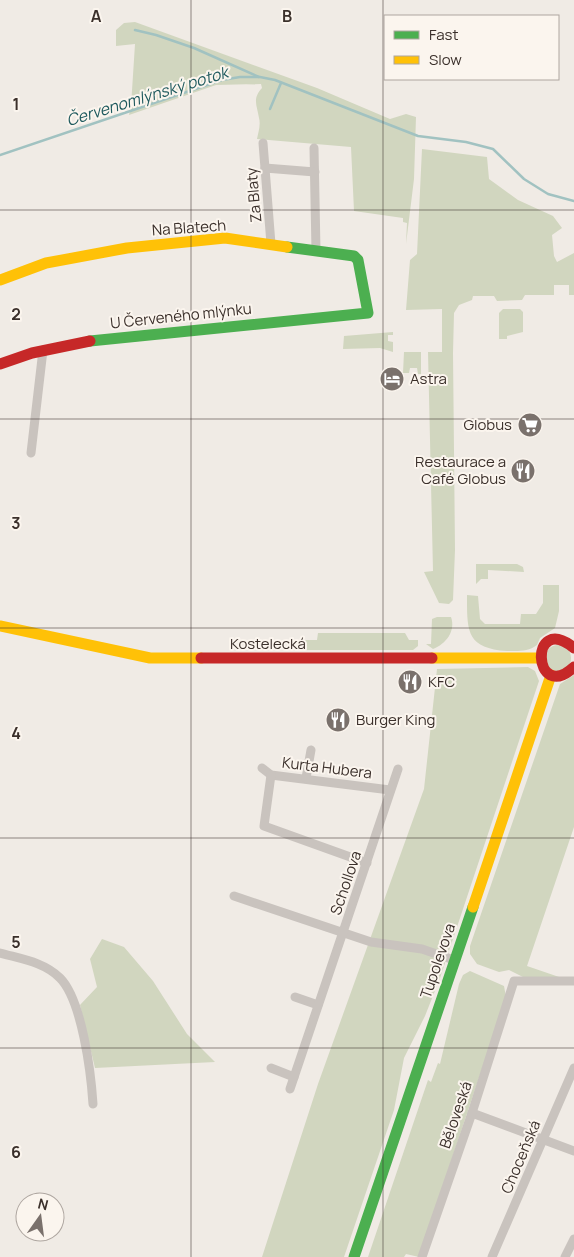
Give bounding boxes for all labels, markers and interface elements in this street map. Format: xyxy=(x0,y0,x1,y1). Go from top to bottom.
text: A xyxy=(91,5,102,27)
text: B xyxy=(282,5,292,27)
legend xyxy=(384,15,559,80)
text: Fast xyxy=(429,24,458,45)
text: Slow xyxy=(429,49,462,70)
water label: Červenomlýnský potok xyxy=(63,60,233,131)
text: 1 xyxy=(12,93,20,115)
street label: Za Blaty xyxy=(241,167,266,223)
street label: Na Blatech xyxy=(151,214,227,241)
street label: U Červeného mlýnku xyxy=(109,298,253,333)
text: 2 xyxy=(11,303,21,325)
hotel icon: Astra xyxy=(379,366,405,392)
place label: Astra xyxy=(410,368,447,389)
supermarket icon: Globus xyxy=(517,412,543,438)
place label: Globus xyxy=(463,414,512,435)
place label: Restaurace a Café Globus xyxy=(415,451,506,489)
restaurant icon: Restaurace a Café Globus xyxy=(510,458,536,484)
text: 3 xyxy=(11,512,21,534)
street label: Kostelecká xyxy=(230,633,306,654)
restaurant icon: KFC xyxy=(397,669,423,695)
place label: KFC xyxy=(428,671,455,692)
restaurant icon: Burger King xyxy=(325,707,351,733)
place label: Burger King xyxy=(356,709,435,730)
text: 4 xyxy=(11,722,21,744)
street label: Kurta Hubera xyxy=(281,752,373,783)
street label: Schollova xyxy=(325,848,366,918)
street label: Tupolevova xyxy=(415,920,460,1001)
text: 5 xyxy=(11,931,21,953)
street label: Běloveská xyxy=(434,1078,477,1151)
street label: Choceňská xyxy=(496,1117,545,1197)
text: 6 xyxy=(11,1141,21,1163)
north arrow xyxy=(15,1192,65,1242)
text: N xyxy=(36,1193,50,1214)

